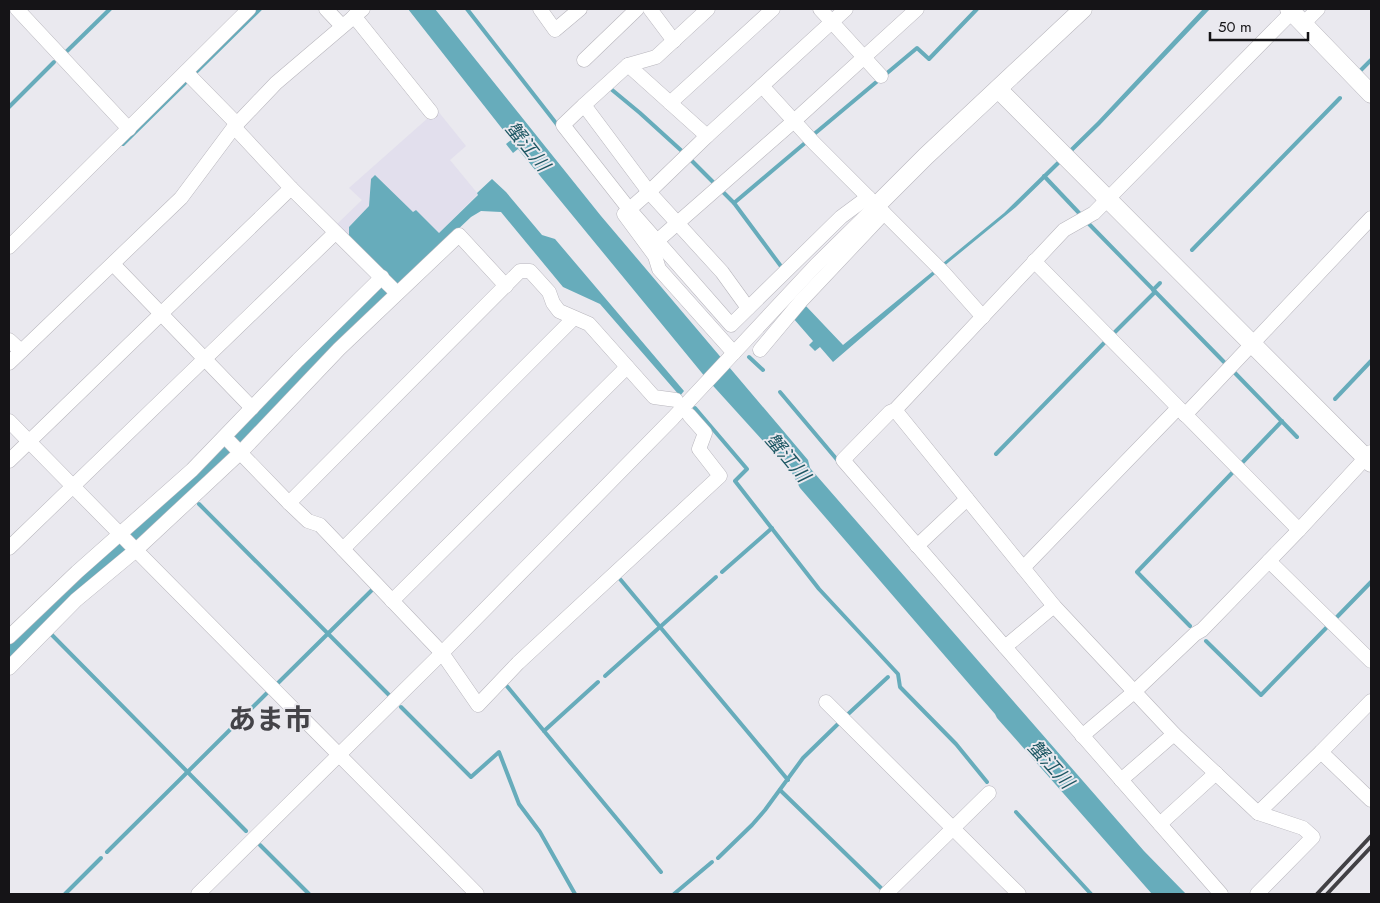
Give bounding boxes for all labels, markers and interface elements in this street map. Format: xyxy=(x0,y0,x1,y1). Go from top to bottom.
scale bar xyxy=(1210,10,1308,42)
text: 50 m xyxy=(1218,16,1252,38)
water label: 蟹江川 xyxy=(499,116,557,179)
water label: 蟹江川 xyxy=(759,427,818,489)
district label: あま市 xyxy=(228,699,312,740)
water label: 蟹江川 xyxy=(1022,734,1081,796)

